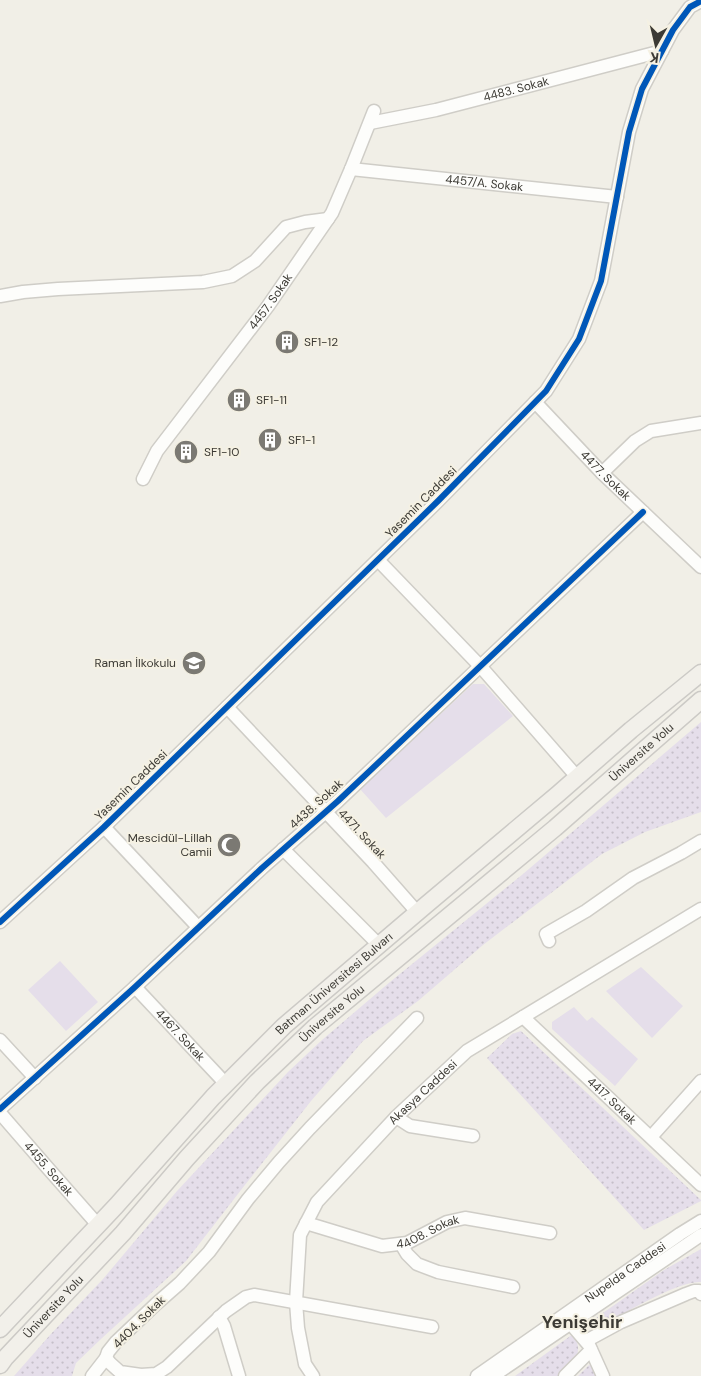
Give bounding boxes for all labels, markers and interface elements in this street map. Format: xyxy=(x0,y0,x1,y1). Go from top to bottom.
north arrow xyxy=(631,20,681,70)
text: K xyxy=(648,48,660,67)
street label: 4483. Sokak xyxy=(481,73,551,105)
street label: 4457/A. Sokak xyxy=(445,171,524,195)
street label: 4457. Sokak xyxy=(245,270,296,333)
building icon: SF1-12 xyxy=(274,329,300,355)
place label: SF1-12 xyxy=(304,334,338,350)
building icon: SF1-11 xyxy=(226,387,252,413)
place label: SF1-11 xyxy=(256,392,287,408)
building icon: SF1-1 xyxy=(257,427,283,453)
place label: SF1-1 xyxy=(288,432,315,448)
building icon: SF1-10 xyxy=(173,439,199,465)
place label: SF1-10 xyxy=(204,444,240,460)
street label: 4477. Sokak xyxy=(577,447,634,504)
street label: Yasemin Caddesi xyxy=(382,463,460,541)
school or university icon: Raman İlkokulu xyxy=(181,650,207,676)
place label: Raman İlkokulu xyxy=(95,655,176,671)
street label: Üniversite Yolu xyxy=(606,719,677,785)
street label: Yasemin Caddesi xyxy=(91,746,171,824)
street label: 4438. Sokak xyxy=(286,776,346,832)
street label: 4471. Sokak xyxy=(335,806,389,862)
place label: Mescidül-Lillah Camii xyxy=(128,830,212,860)
mosque icon: Mescidül-Lillah Camii xyxy=(216,832,242,858)
street label: Batman Üniversitesi Bulvarı xyxy=(272,929,396,1038)
street label: Üniversite Yolu xyxy=(296,981,368,1046)
street label: 4467. Sokak xyxy=(152,1006,209,1065)
street label: Akasya Caddesi xyxy=(385,1056,461,1128)
street label: 4417. Sokak xyxy=(584,1074,640,1128)
street label: 4455. Sokak xyxy=(20,1138,77,1199)
street label: 4408. Sokak xyxy=(395,1211,461,1252)
street label: Nupelda Caddesi xyxy=(582,1238,669,1306)
street label: Üniversite Yolu xyxy=(20,1272,87,1342)
street label: 4404. Sokak xyxy=(109,1292,169,1352)
district label: Yenişehir xyxy=(542,1310,622,1334)

